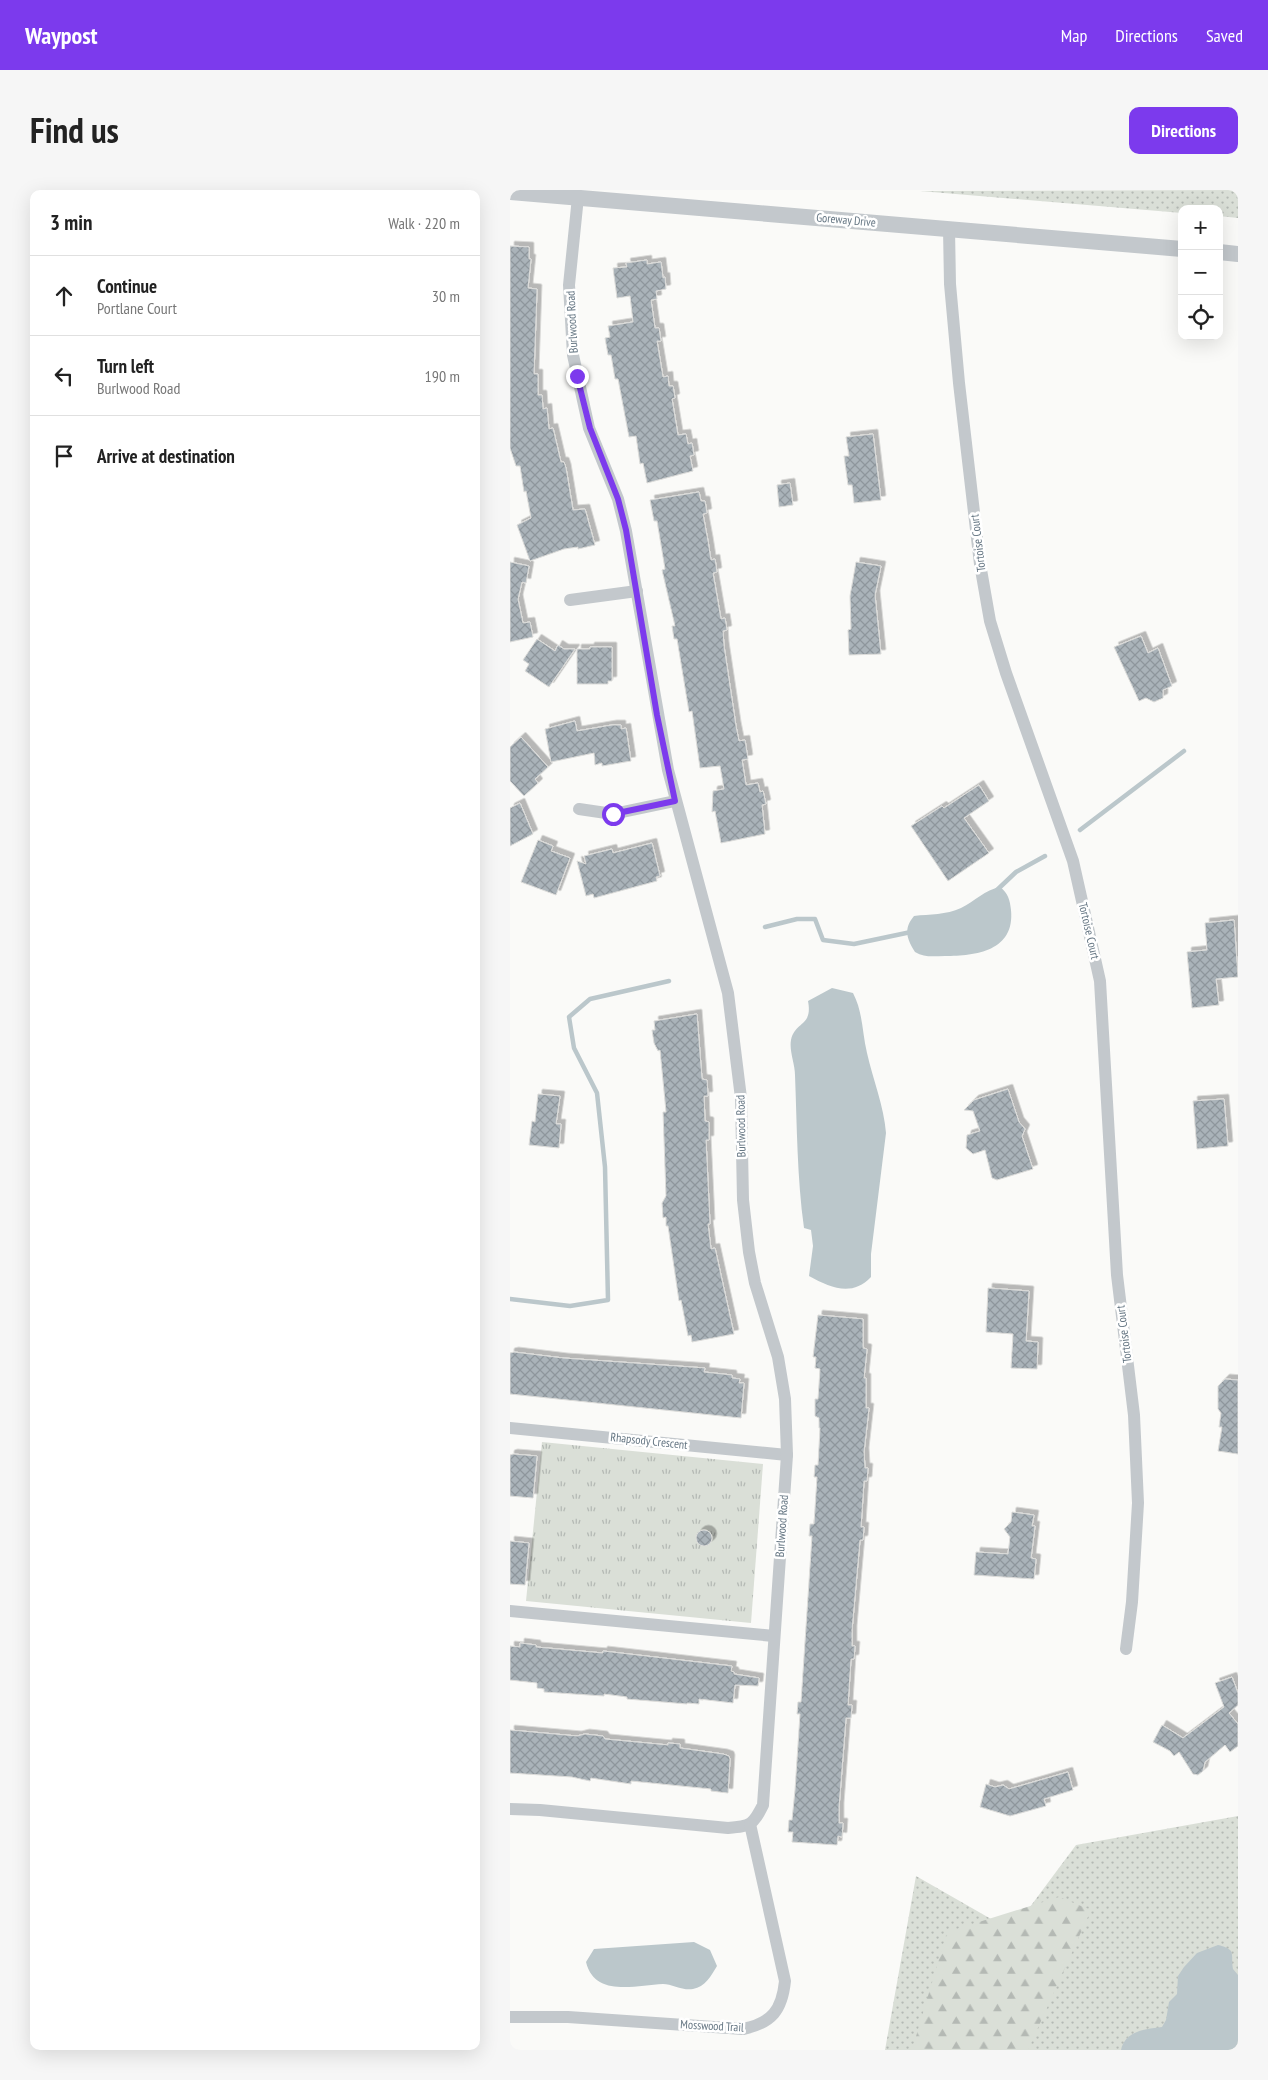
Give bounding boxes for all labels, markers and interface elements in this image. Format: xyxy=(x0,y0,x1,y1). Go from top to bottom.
text: Waypost xyxy=(25,20,98,51)
text: Map xyxy=(1061,24,1087,47)
text: Directions xyxy=(1115,24,1178,47)
text: Saved xyxy=(1206,24,1243,47)
text: Find us xyxy=(30,107,119,153)
button: Directions xyxy=(1129,107,1238,154)
map controls xyxy=(1178,205,1223,340)
button: + xyxy=(1178,205,1223,250)
text: 3 min xyxy=(50,209,92,236)
street label: Goreway Drive xyxy=(816,209,876,230)
text: Walk · 220 m xyxy=(388,213,460,233)
button: − xyxy=(1178,250,1223,295)
text: Continue xyxy=(97,274,157,298)
icon: ahead xyxy=(50,282,78,310)
text: 30 m xyxy=(432,286,460,306)
street label: Burlwood Road xyxy=(562,290,581,354)
button: locate xyxy=(1178,295,1223,340)
text: Portlane Court xyxy=(97,298,177,318)
text: Turn left xyxy=(97,354,154,378)
icon: left xyxy=(50,362,78,390)
route end xyxy=(566,365,589,388)
text: 190 m xyxy=(425,366,460,386)
text: Burlwood Road xyxy=(97,378,180,398)
icon: arrive xyxy=(50,442,78,470)
text: Arrive at destination xyxy=(97,444,235,468)
street label: Tortoise Court xyxy=(966,513,988,573)
route start xyxy=(602,803,625,826)
street label: Tortoise Court xyxy=(1076,901,1103,961)
street label: Burlwood Road xyxy=(732,1095,749,1157)
street label: Tortoise Court xyxy=(1112,1304,1134,1364)
street label: Rhapsody Crescent xyxy=(610,1429,689,1452)
street label: Burlwood Road xyxy=(772,1494,791,1558)
street label: Mosswood Trail xyxy=(680,2016,744,2035)

